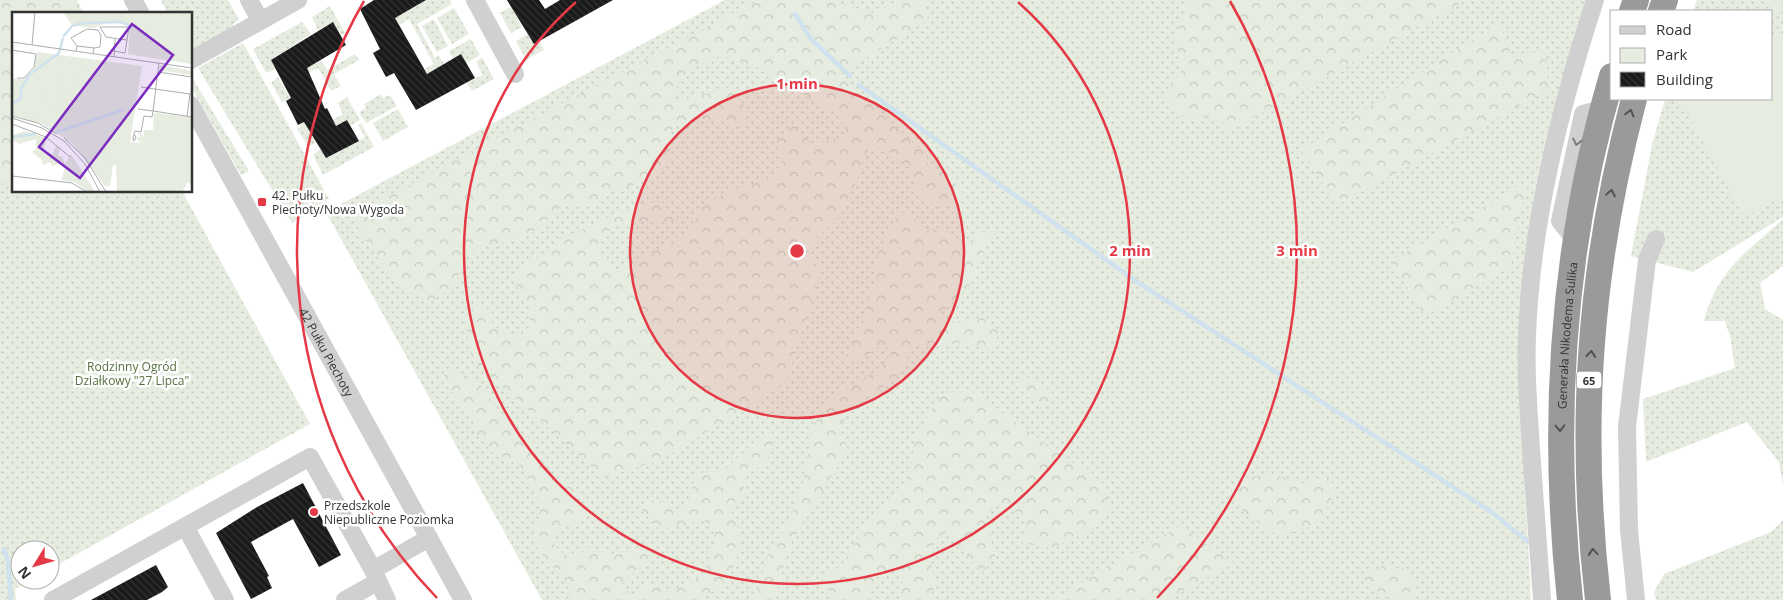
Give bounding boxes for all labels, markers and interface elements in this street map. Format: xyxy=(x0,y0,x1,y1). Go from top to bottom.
legend xyxy=(1610,10,1773,100)
inset map xyxy=(12,12,192,192)
text: Road xyxy=(1656,19,1692,39)
text: Park xyxy=(1656,44,1687,64)
text: Building xyxy=(1656,69,1713,89)
text: 1 min xyxy=(776,73,818,93)
one-way arrow xyxy=(1624,109,1635,118)
one-way arrow xyxy=(1572,138,1583,147)
place label: 42. Pułku Piechoty/Nowa Wygoda xyxy=(272,187,404,218)
one-way arrow xyxy=(1605,189,1616,198)
marker: 42. Pułku Piechoty/Nowa Wygoda xyxy=(256,196,268,208)
text: 2 min xyxy=(1109,240,1151,260)
text: 3 min xyxy=(1276,240,1318,260)
centre of rings xyxy=(788,242,806,260)
street label: Generała Nikodema Sulika xyxy=(1553,261,1581,409)
street label: 42 Pułku Piechoty xyxy=(296,305,359,400)
one-way arrow xyxy=(1585,350,1596,358)
park label: Rodzinny Ogród Działkowy "27 Lipca" xyxy=(75,358,189,389)
road number: 65 xyxy=(1576,372,1602,388)
one-way arrow xyxy=(1555,424,1565,432)
place label: Przedszkole Niepubliczne Poziomka xyxy=(324,497,454,528)
marker: Przedszkole Niepubliczne Poziomka xyxy=(308,506,320,518)
north arrow xyxy=(10,540,60,590)
one-way arrow xyxy=(1587,547,1598,555)
text: N xyxy=(13,563,35,583)

